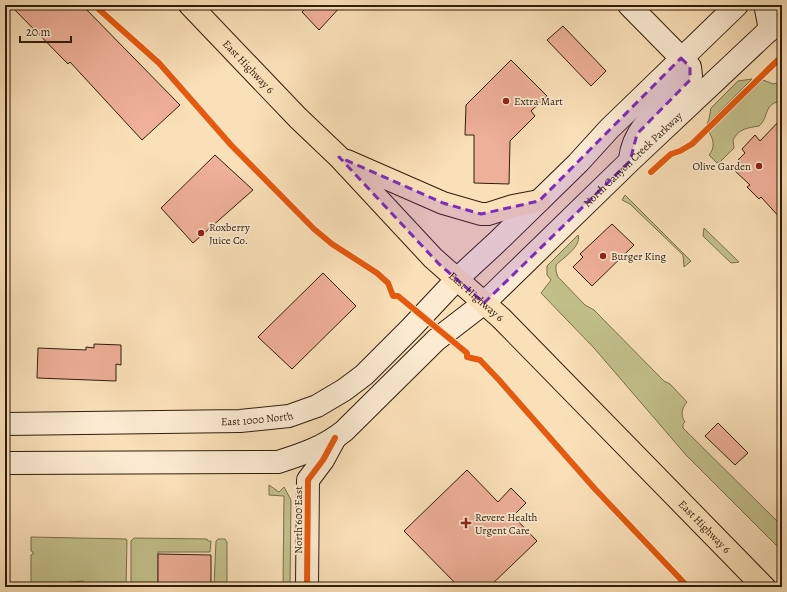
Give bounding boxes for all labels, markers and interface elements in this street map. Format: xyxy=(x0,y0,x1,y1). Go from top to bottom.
scale bar xyxy=(20,18,71,44)
text: 20 m xyxy=(26,24,50,40)
street label: East Highway 6 xyxy=(219,37,278,97)
place label: Extra Mart xyxy=(514,94,563,109)
marker: Extra Mart xyxy=(501,96,511,106)
street label: North Canyon Creek Parkway xyxy=(580,109,686,211)
place label: Olive Garden xyxy=(692,159,751,174)
marker: Olive Garden xyxy=(754,161,764,171)
place label: Roxberry Juice Co. xyxy=(209,220,250,248)
marker: Roxberry Juice Co. xyxy=(196,228,206,238)
place label: Burger King xyxy=(611,249,667,264)
marker: Burger King xyxy=(598,251,608,261)
street label: East Highway 6 xyxy=(445,268,507,325)
street label: East 1000 North xyxy=(221,408,295,429)
street label: North 600 East xyxy=(291,486,306,554)
street label: East Highway 6 xyxy=(675,497,734,557)
place label: Revere Health Urgent Care xyxy=(475,510,538,538)
marker: Revere Health Urgent Care xyxy=(460,517,472,529)

